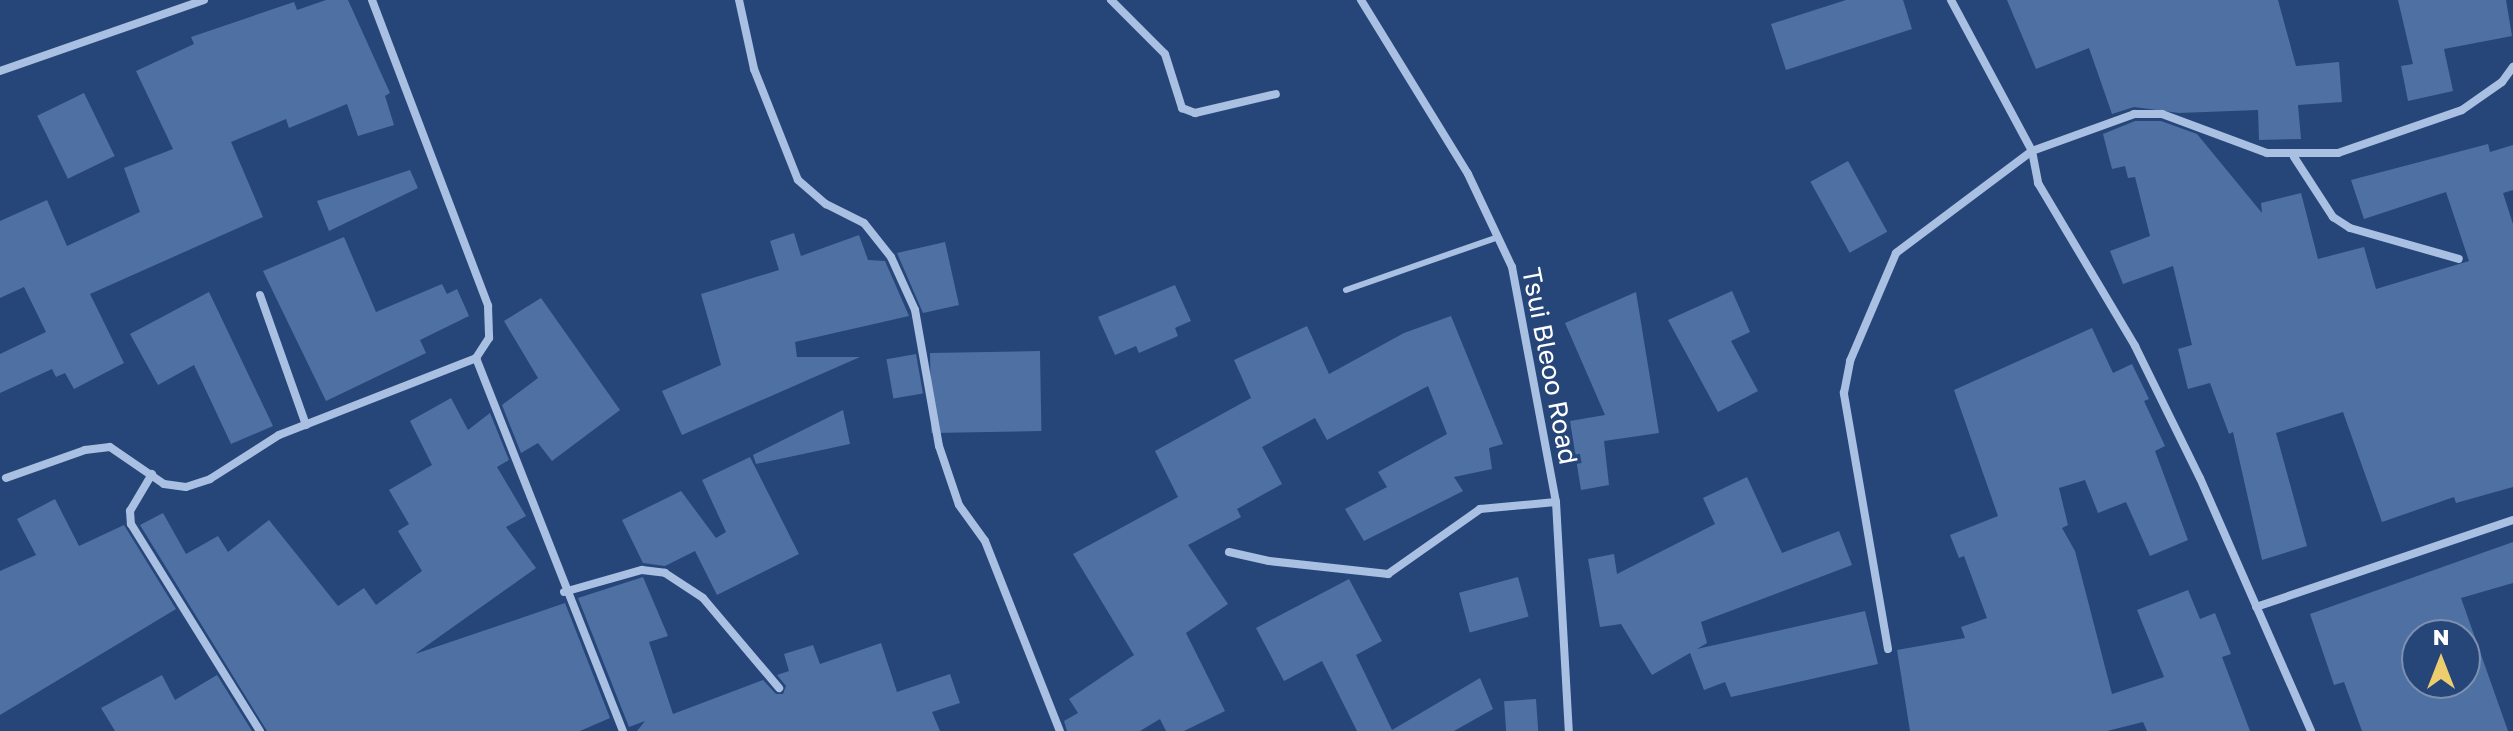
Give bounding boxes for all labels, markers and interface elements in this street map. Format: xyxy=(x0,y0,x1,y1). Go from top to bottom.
street label: Tsui Bleoo Road xyxy=(1516,265,1584,467)
north arrow xyxy=(2401,619,2481,699)
text: N xyxy=(2433,623,2449,650)

